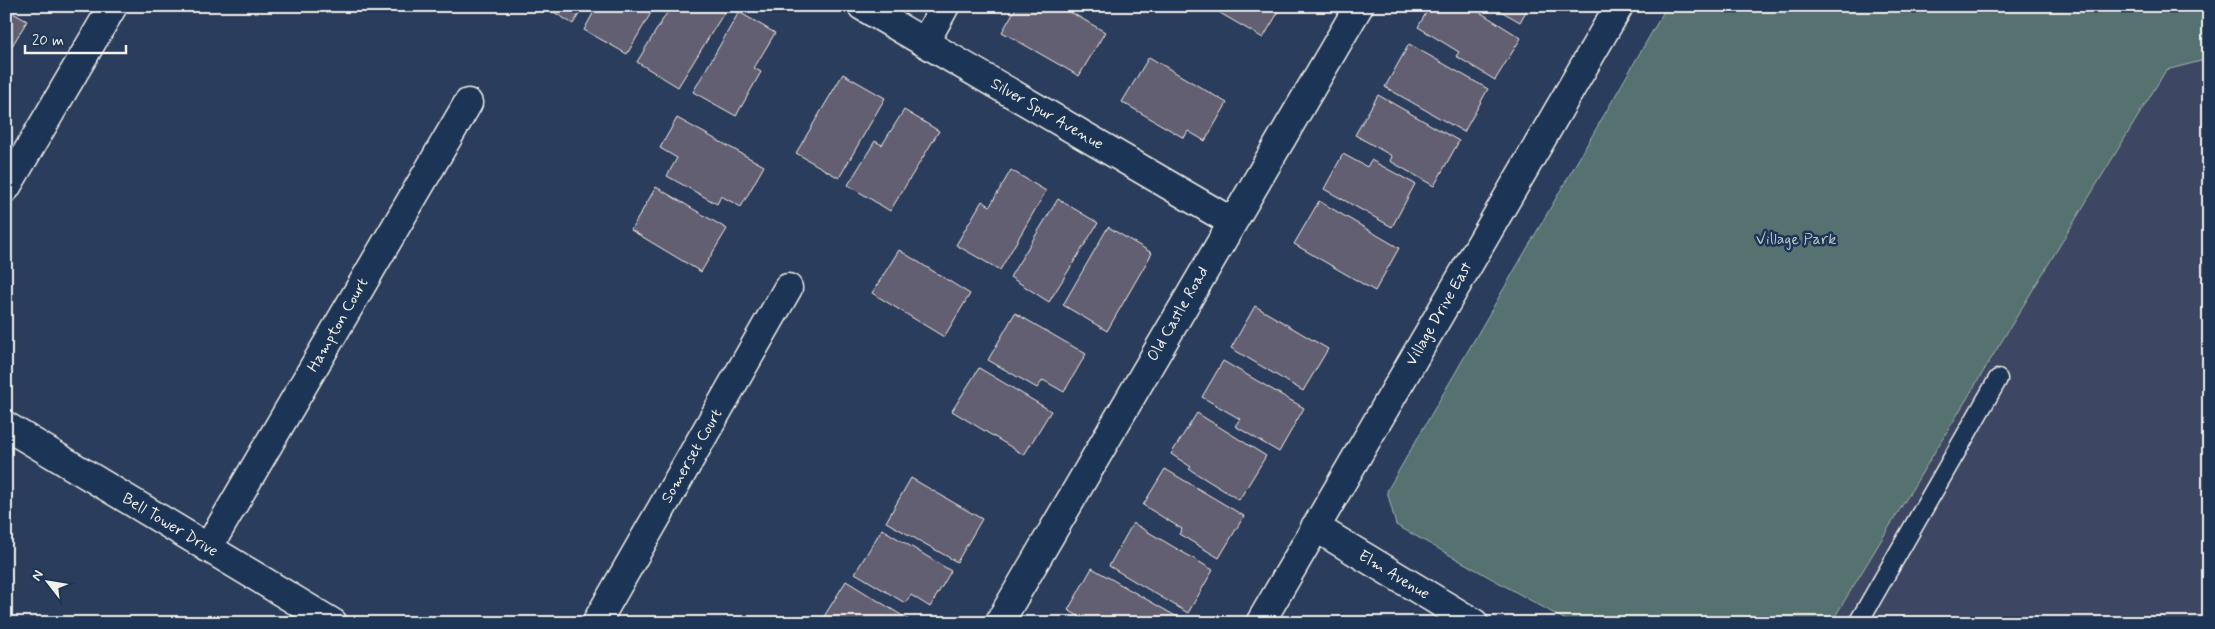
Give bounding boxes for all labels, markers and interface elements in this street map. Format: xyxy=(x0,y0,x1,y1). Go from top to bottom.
scale bar xyxy=(25,22,126,54)
text: 20 m xyxy=(32,31,64,51)
street label: Silver Spur Avenue xyxy=(987,73,1107,155)
park label: Village Park xyxy=(1756,229,1836,250)
street label: Village Drive East xyxy=(1401,258,1477,370)
street label: Old Castle Road xyxy=(1142,263,1214,365)
street label: Hampton Court xyxy=(303,274,373,376)
street label: Somerset Court xyxy=(657,405,727,507)
street label: Bell Tower Drive xyxy=(118,488,222,562)
street label: Elm Avenue xyxy=(1354,545,1434,605)
north arrow xyxy=(22,556,72,606)
text: N xyxy=(28,567,48,584)

